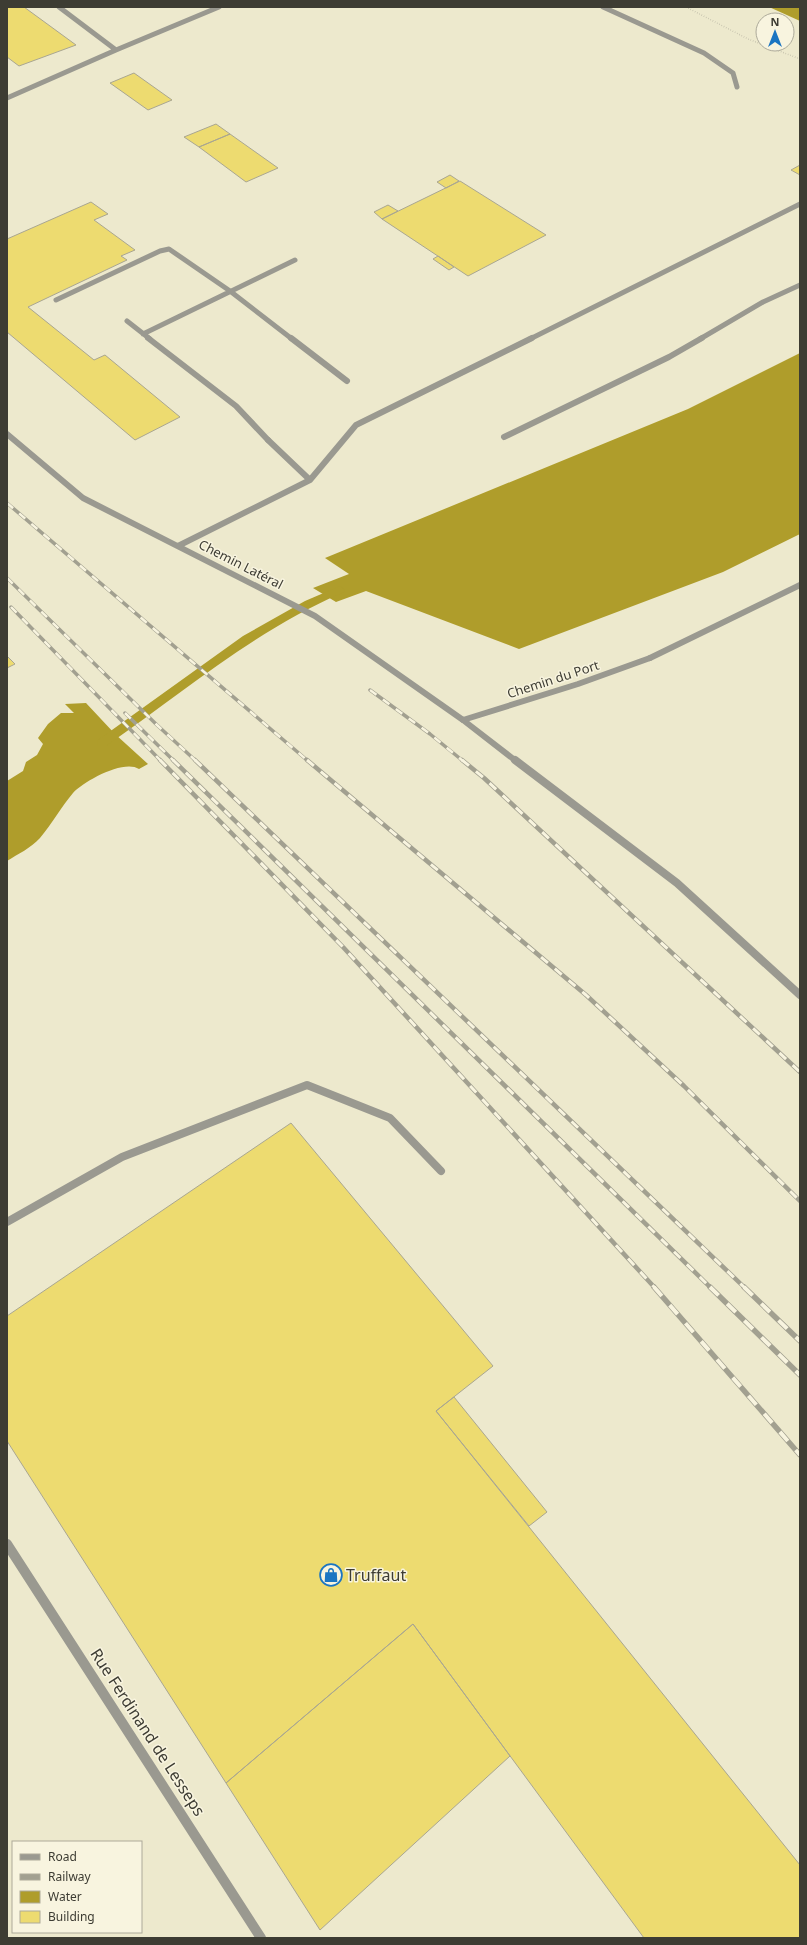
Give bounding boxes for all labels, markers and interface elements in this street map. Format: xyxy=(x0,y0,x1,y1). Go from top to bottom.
north arrow xyxy=(755,12,795,52)
text: N xyxy=(771,14,779,29)
street label: Chemin Latéral xyxy=(196,535,286,593)
street label: Chemin du Port xyxy=(505,656,602,702)
shop icon: Truffaut xyxy=(318,1562,344,1588)
place label: Truffaut xyxy=(346,1564,406,1586)
street label: Rue Ferdinand de Lesseps xyxy=(85,1644,211,1820)
legend xyxy=(12,1841,142,1933)
text: Road xyxy=(48,1848,77,1865)
text: Railway xyxy=(48,1868,92,1885)
text: Water xyxy=(48,1888,82,1905)
text: Building xyxy=(48,1908,95,1925)

